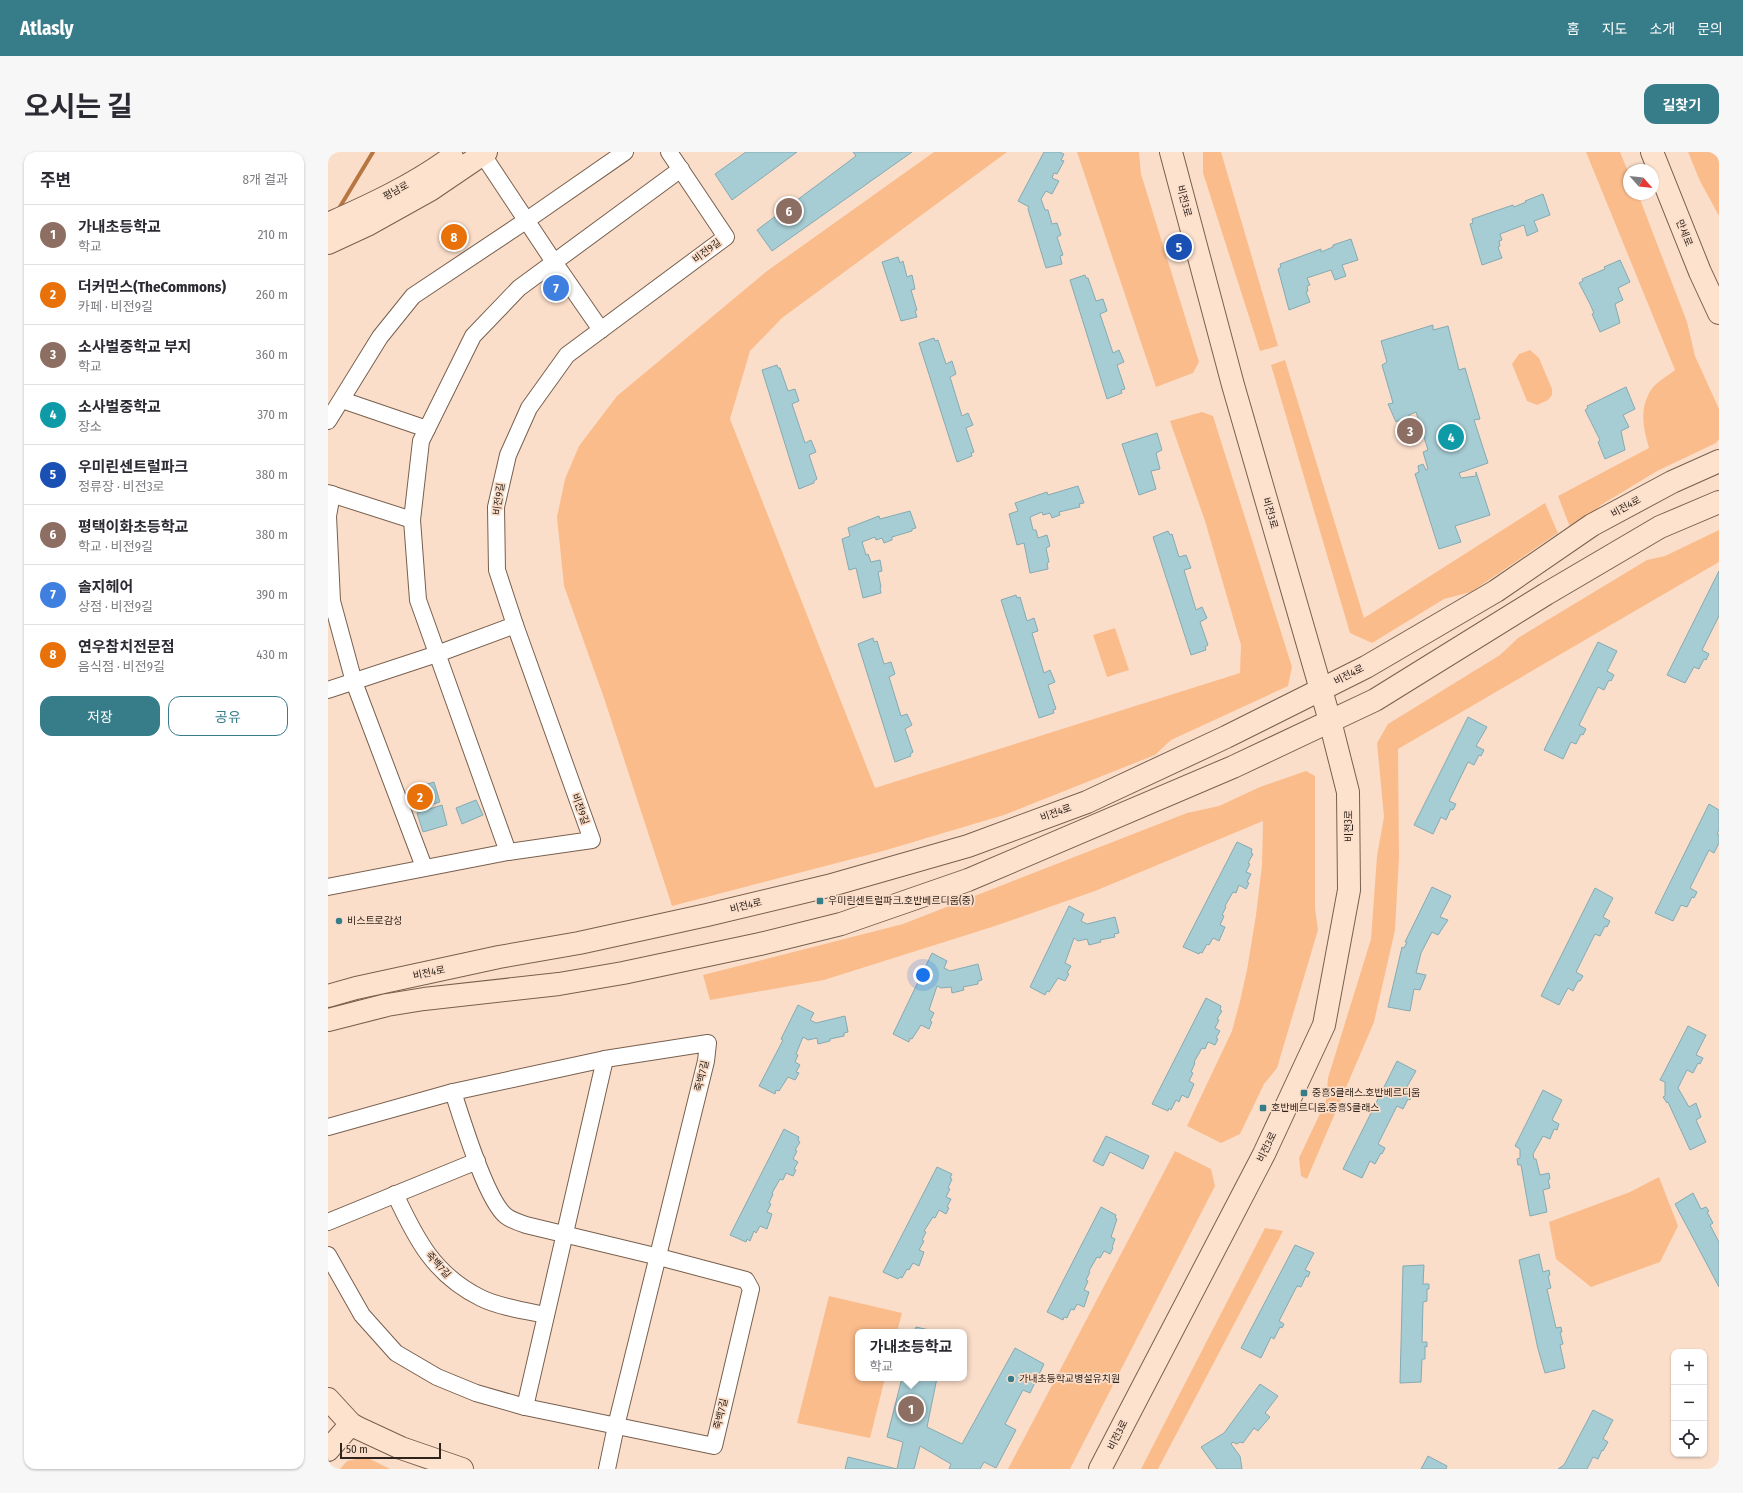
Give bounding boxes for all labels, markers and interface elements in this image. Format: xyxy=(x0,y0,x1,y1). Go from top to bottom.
text: Atlasly xyxy=(20,17,74,40)
text: 홈 xyxy=(1567,21,1580,38)
text: 지도 xyxy=(1602,21,1627,38)
text: 소개 xyxy=(1649,21,1675,38)
text: 문의 xyxy=(1697,21,1723,38)
button: 길찾기 xyxy=(1644,84,1719,124)
text: 오시는 길 xyxy=(24,90,133,123)
north arrow xyxy=(1623,164,1659,200)
text: 주변 xyxy=(40,170,71,191)
text: 8개 결과 xyxy=(243,172,288,187)
street label: 평남로 xyxy=(381,179,411,203)
street label: 비전3로 xyxy=(1174,184,1194,218)
pin: 6 xyxy=(776,196,802,226)
text: 가내초등학교 xyxy=(78,218,161,236)
street label: 만세로 xyxy=(1673,218,1695,248)
pin: 8 xyxy=(441,222,467,252)
text: 1 xyxy=(50,227,56,242)
text: 210 m xyxy=(258,227,288,242)
pin: 5 xyxy=(1166,232,1192,262)
street label: 비전9길 xyxy=(690,236,724,266)
text: 학교 xyxy=(78,239,102,254)
pin: 7 xyxy=(543,273,569,303)
text: 더커먼스(TheCommons) xyxy=(78,278,226,296)
text: 2 xyxy=(50,287,56,302)
text: 260 m xyxy=(256,287,288,302)
text: 카페 · 비전9길 xyxy=(78,299,153,314)
text: 소사벌중학교 부지 xyxy=(78,338,192,356)
text: 3 xyxy=(50,347,56,362)
text: 360 m xyxy=(256,347,288,362)
text: 학교 xyxy=(78,359,102,374)
text: 소사벌중학교 xyxy=(78,398,161,416)
text: 4 xyxy=(50,407,56,422)
text: 370 m xyxy=(257,407,288,422)
pin: 3 xyxy=(1397,416,1423,446)
text: 장소 xyxy=(78,419,102,434)
pin: 4 xyxy=(1438,422,1464,452)
text: 우미린센트럴파크 xyxy=(78,458,188,476)
text: 5 xyxy=(50,467,56,482)
text: 380 m xyxy=(256,467,288,482)
text: 정류장 · 비전3로 xyxy=(78,479,165,494)
street label: 비전9길 xyxy=(491,482,507,516)
street label: 비전4로 xyxy=(1609,494,1643,520)
street label: 비전3로 xyxy=(1260,496,1280,530)
text: 평택이화초등학교 xyxy=(78,518,188,536)
text: 6 xyxy=(50,527,56,542)
text: 380 m xyxy=(256,527,288,542)
text: 학교 · 비전9길 xyxy=(78,539,153,554)
text: 솔지헤어 xyxy=(78,578,133,596)
text: 7 xyxy=(50,587,56,602)
text: 390 m xyxy=(256,587,288,602)
text: 상점 · 비전9길 xyxy=(78,599,153,614)
text: 연우참치전문점 xyxy=(78,638,175,656)
text: 8 xyxy=(50,647,56,662)
text: 430 m xyxy=(256,647,288,662)
text: 음식점 · 비전9길 xyxy=(78,659,165,674)
street label: 비전4로 xyxy=(1332,662,1366,688)
button: 저장 xyxy=(40,696,160,736)
button: 공유 xyxy=(168,696,288,736)
pin: 2 xyxy=(407,782,433,812)
street label: 비전9길 xyxy=(569,792,591,826)
street label: 비전4로 xyxy=(1039,802,1073,824)
street label: 비전3로 xyxy=(1343,810,1355,842)
place label: 우미린센트럴파크.호반베르디움(중) xyxy=(828,894,974,907)
street label: 비전4로 xyxy=(729,896,763,916)
marker: 우미린센트럴파크.호반베르디움(중) xyxy=(815,896,825,906)
place label: 비스트로감성 xyxy=(347,915,402,927)
marker: 비스트로감성 xyxy=(334,916,344,926)
street label: 비전4로 xyxy=(412,964,446,982)
your location xyxy=(913,965,933,985)
street label: 죽백7길 xyxy=(693,1059,711,1093)
place label: 중흥S클래스.호반베르디움 xyxy=(1312,1087,1420,1099)
marker: 중흥S클래스.호반베르디움 xyxy=(1299,1088,1309,1098)
place label: 호반베르디움.중흥S클래스 xyxy=(1271,1102,1379,1114)
marker: 호반베르디움.중흥S클래스 xyxy=(1258,1103,1268,1113)
street label: 비전3로 xyxy=(1255,1130,1279,1164)
street label: 죽백7길 xyxy=(423,1249,453,1281)
popup xyxy=(855,1329,967,1381)
text: 가내초등학교 xyxy=(870,1338,952,1356)
map controls xyxy=(1671,1349,1707,1457)
button: + xyxy=(1671,1349,1707,1385)
text: 학교 xyxy=(870,1359,894,1374)
place label: 가내초등학교병설유치원 xyxy=(1019,1373,1120,1385)
marker: 가내초등학교병설유치원 xyxy=(1006,1374,1016,1384)
button: − xyxy=(1671,1385,1707,1421)
pin: 1 xyxy=(898,1394,924,1424)
street label: 죽백7길 xyxy=(712,1397,730,1431)
street label: 비전3로 xyxy=(1105,1418,1131,1452)
button: locate xyxy=(1671,1421,1707,1457)
scale bar xyxy=(340,1441,441,1460)
text: 50 m xyxy=(346,1443,368,1456)

